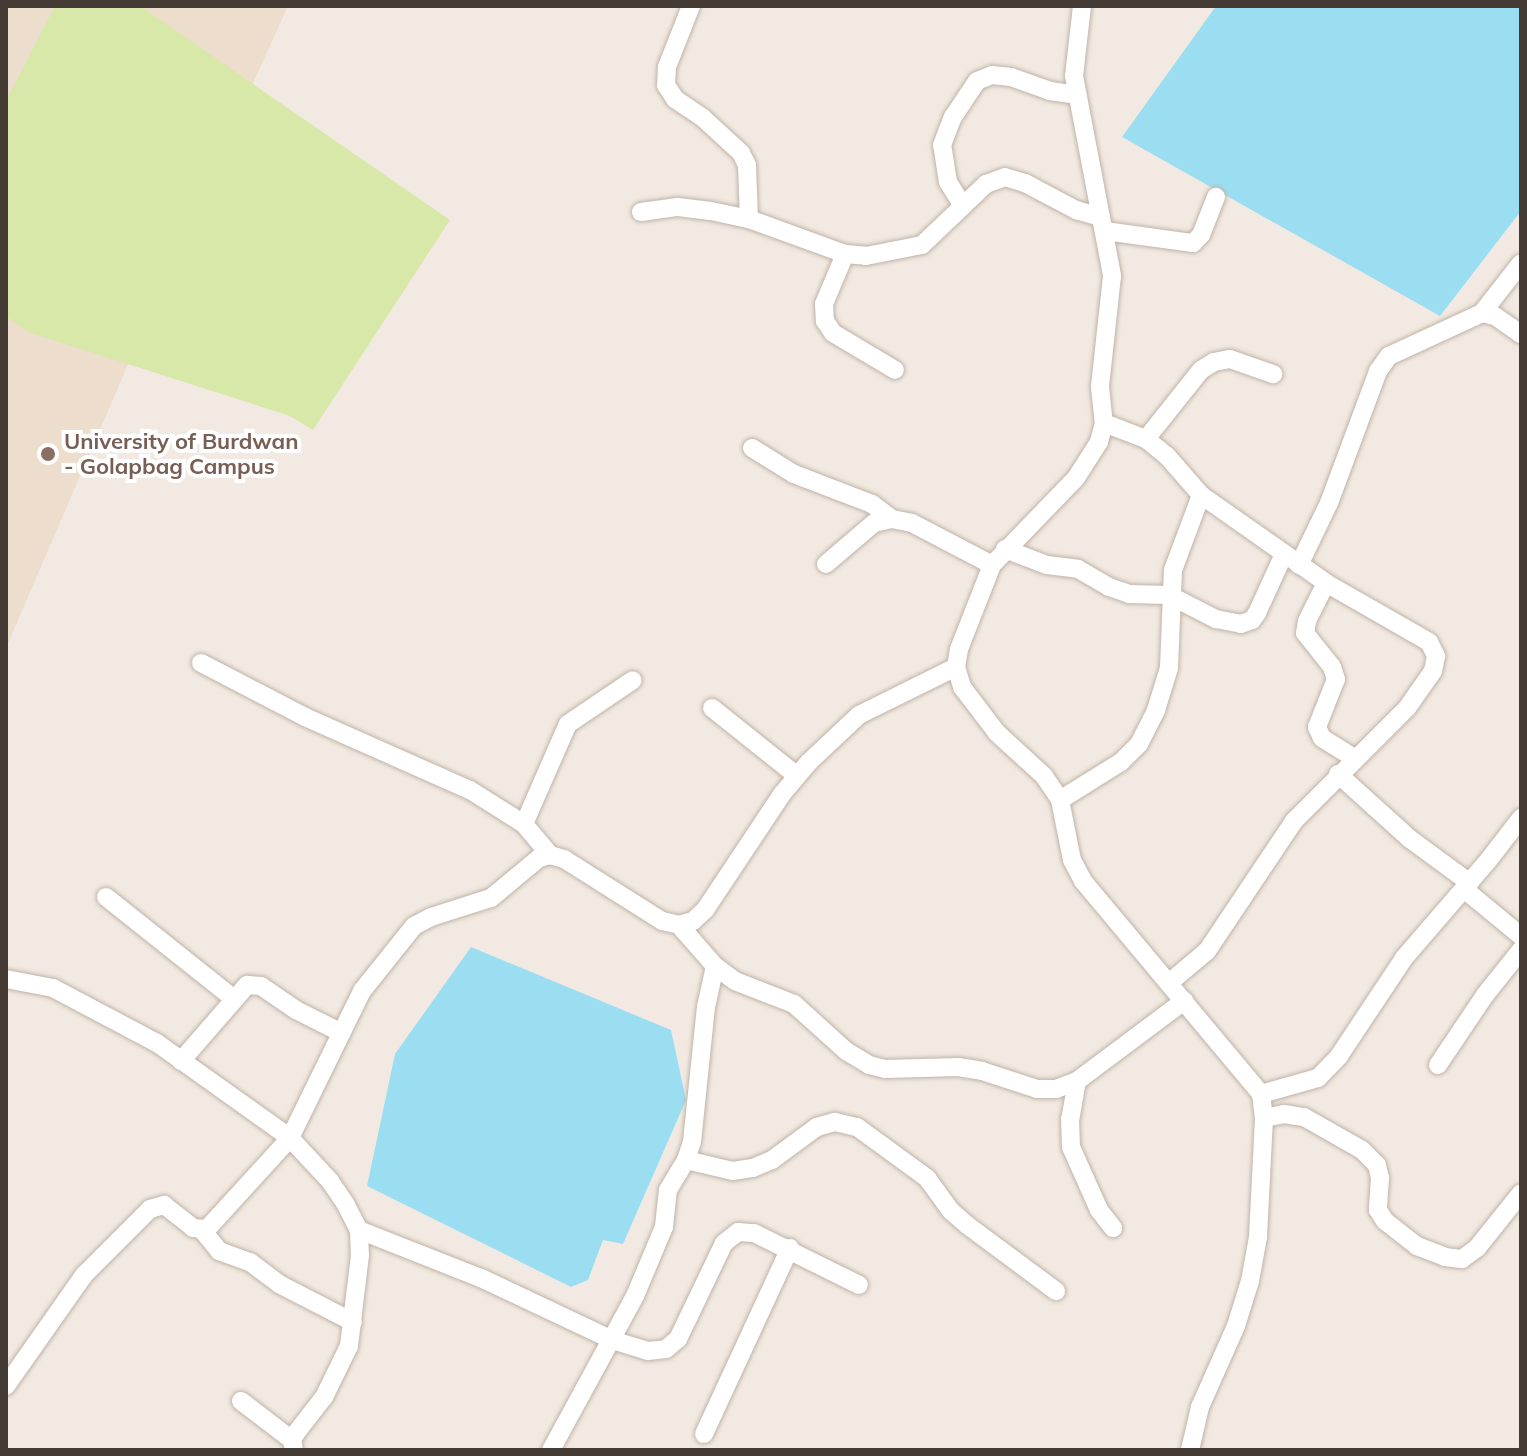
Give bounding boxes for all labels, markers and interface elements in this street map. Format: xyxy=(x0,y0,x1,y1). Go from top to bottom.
place label: University of Burdwan - Golapbag Campus xyxy=(64,428,298,480)
marker: University of Burdwan - Golapbag Campus xyxy=(39,445,57,463)

